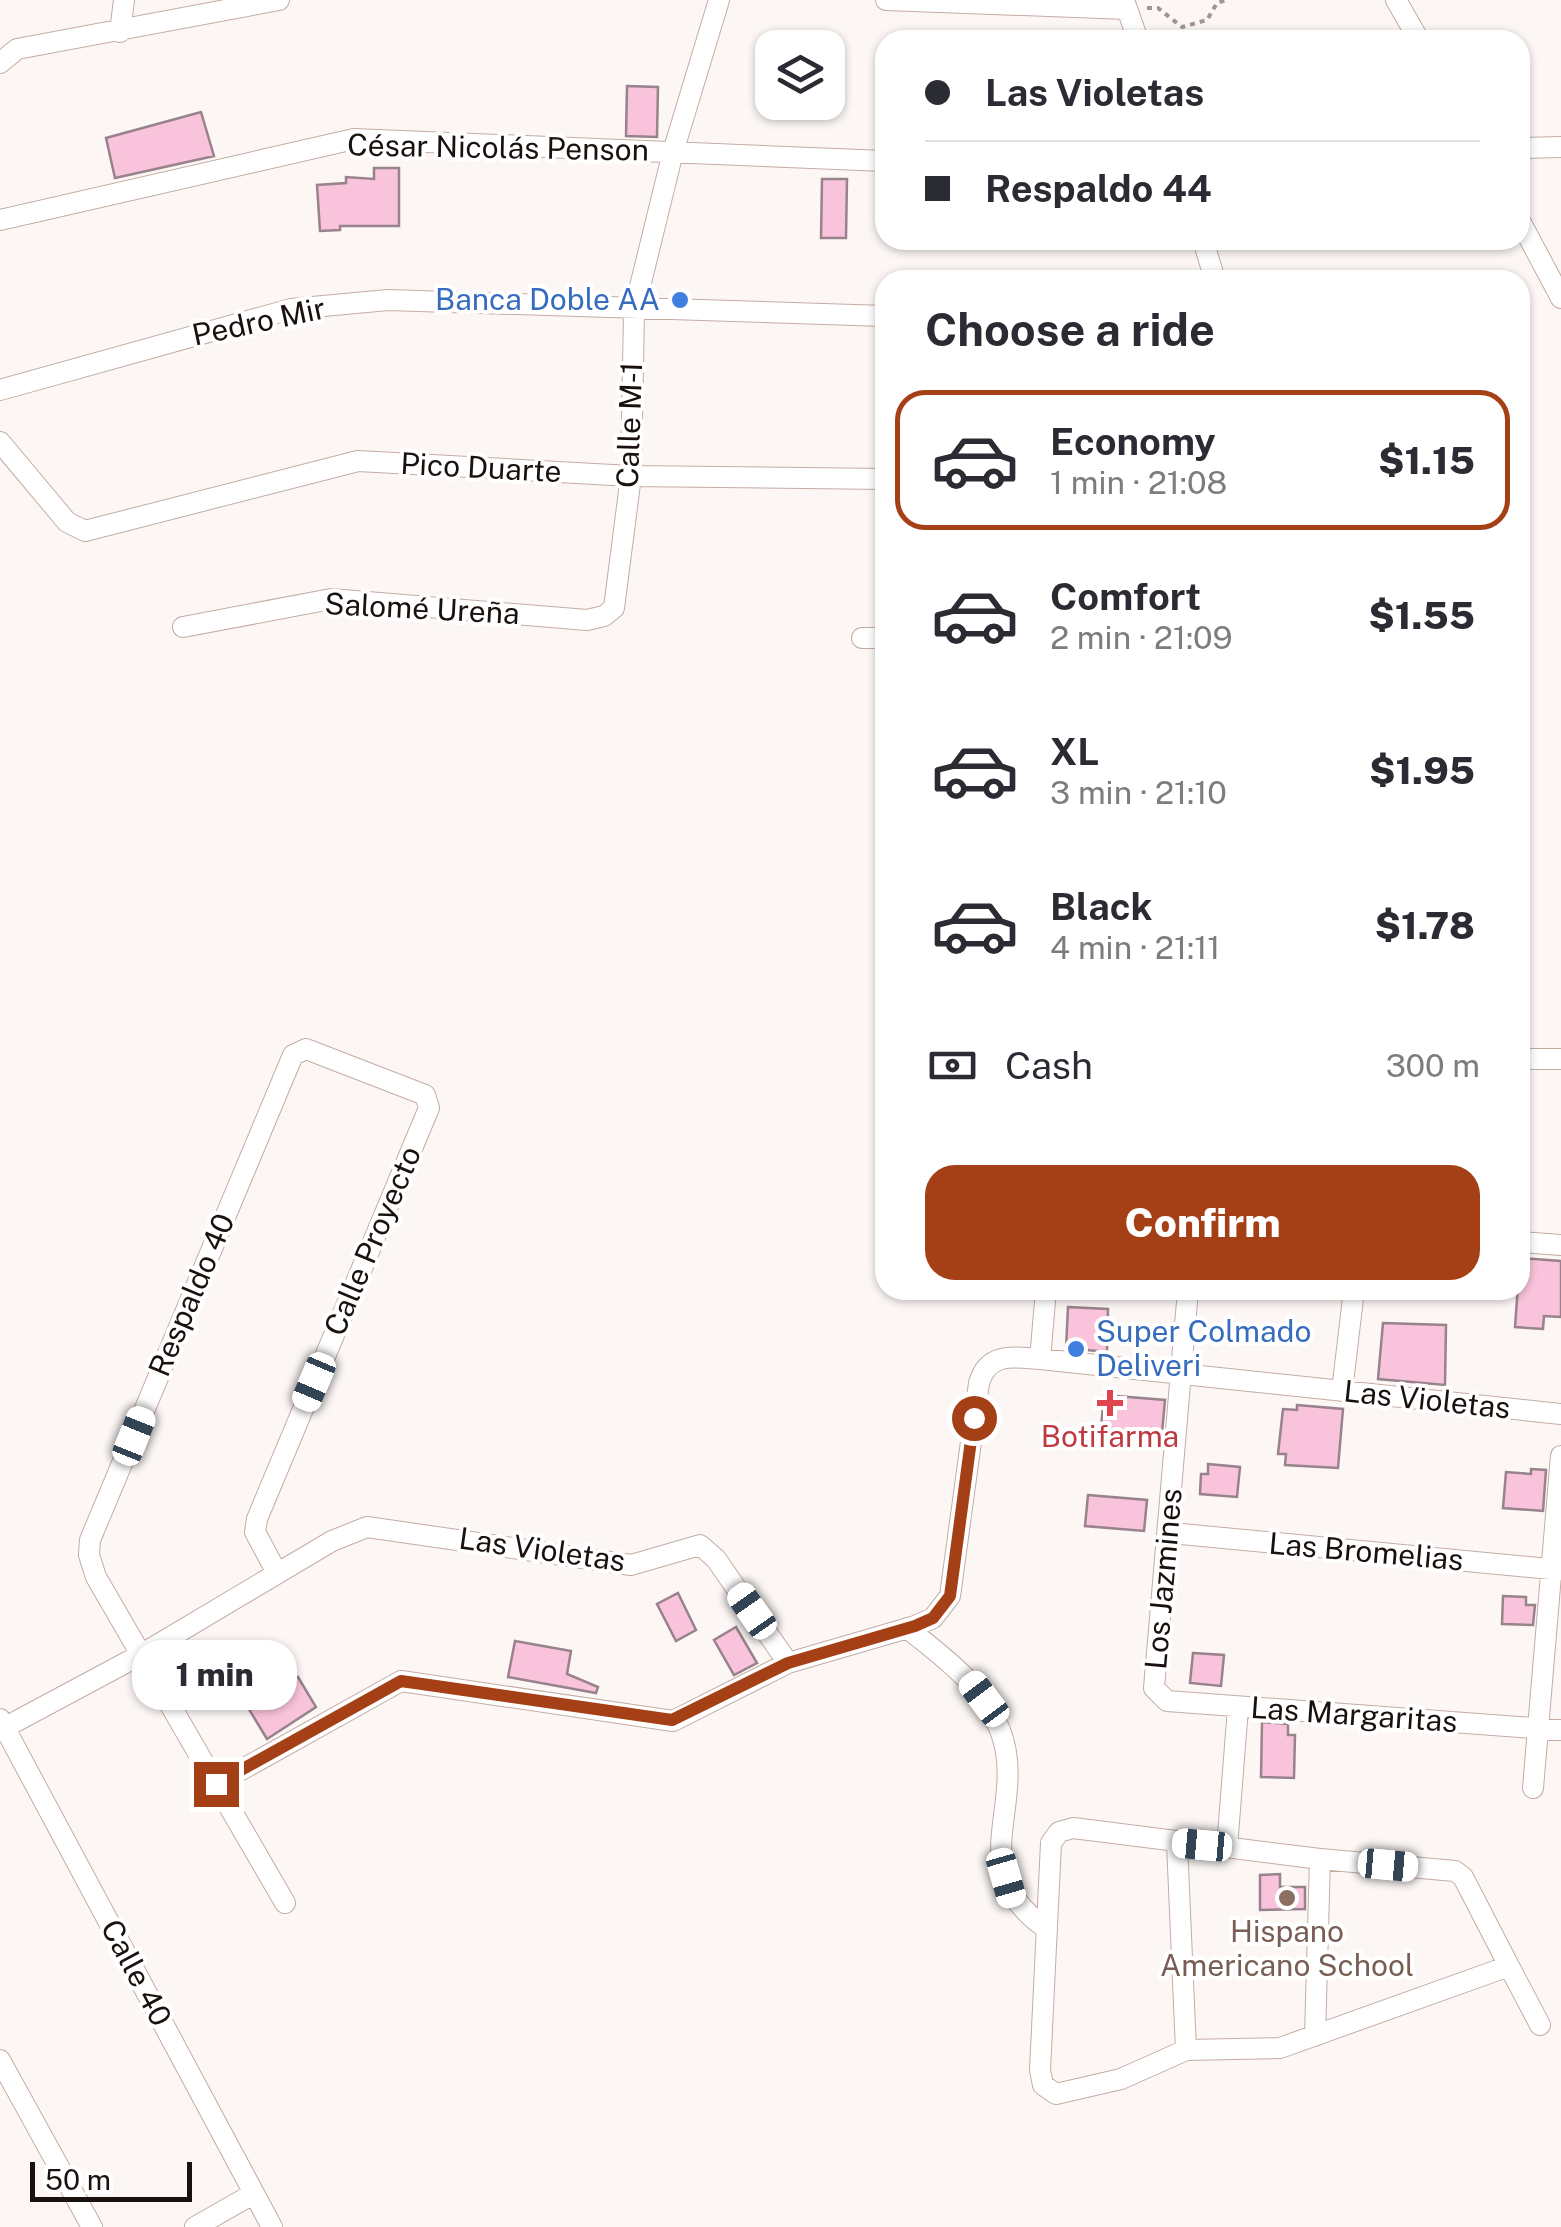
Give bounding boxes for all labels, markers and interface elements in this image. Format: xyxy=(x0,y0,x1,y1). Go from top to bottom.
map controls xyxy=(755,30,845,120)
button: layers xyxy=(755,30,845,120)
text: Las Violetas xyxy=(985,70,1204,115)
street label: César Nicolás Penson xyxy=(347,126,649,168)
text: Respaldo 44 xyxy=(985,166,1212,211)
place label: Banca Doble AA xyxy=(435,281,660,317)
street label: Pedro Mir xyxy=(189,289,329,353)
marker: Banca Doble AA xyxy=(669,289,691,311)
text: Choose a ride xyxy=(925,303,1215,356)
street label: Calle M-1 xyxy=(609,361,649,489)
icon: car xyxy=(930,415,1020,505)
text: Economy xyxy=(1050,419,1216,464)
text: $1.15 xyxy=(1378,438,1475,483)
street label: Pico Duarte xyxy=(400,445,562,489)
text: 1 min · 21:08 xyxy=(1050,464,1227,501)
icon: car xyxy=(930,570,1020,660)
text: Comfort xyxy=(1050,574,1201,619)
street label: Salomé Ureña xyxy=(324,585,521,631)
text: $1.55 xyxy=(1369,593,1475,638)
text: 2 min · 21:09 xyxy=(1050,619,1232,656)
icon: car xyxy=(930,725,1020,815)
text: XL xyxy=(1050,729,1099,774)
text: $1.95 xyxy=(1369,748,1475,793)
text: 3 min · 21:10 xyxy=(1050,774,1227,811)
icon: car xyxy=(930,880,1020,970)
text: Black xyxy=(1050,884,1153,929)
text: $1.78 xyxy=(1375,903,1475,948)
text: 4 min · 21:11 xyxy=(1050,929,1220,966)
icon: cash xyxy=(925,1038,980,1093)
text: Cash xyxy=(1005,1043,1093,1088)
text: 300 m xyxy=(1386,1047,1480,1084)
street label: Calle Proyecto xyxy=(316,1141,428,1341)
button: Confirm xyxy=(925,1165,1480,1280)
street label: Respaldo 40 xyxy=(141,1208,242,1382)
place label: Super Colmado Deliveri xyxy=(1096,1313,1311,1383)
marker: Super Colmado Deliveri xyxy=(1065,1338,1087,1360)
car xyxy=(288,1349,340,1415)
street label: Las Violetas xyxy=(1342,1372,1512,1426)
marker: Botifarma xyxy=(1099,1392,1121,1414)
route start xyxy=(952,1396,997,1441)
car xyxy=(109,1403,159,1469)
place label: Botifarma xyxy=(1041,1418,1179,1454)
street label: Los Jazmines xyxy=(1137,1487,1189,1671)
street label: Las Violetas xyxy=(457,1520,628,1578)
street label: Las Bromelias xyxy=(1267,1525,1465,1577)
car xyxy=(723,1578,781,1644)
callout: 1 min xyxy=(134,1639,298,1709)
text: 1 min xyxy=(175,1656,254,1693)
car xyxy=(954,1666,1014,1732)
street label: Las Margaritas xyxy=(1250,1689,1459,1739)
route end xyxy=(194,1762,239,1807)
car xyxy=(1171,1827,1233,1863)
car xyxy=(983,1845,1029,1911)
car xyxy=(1357,1847,1419,1883)
marker: Hispano Americano School xyxy=(1276,1887,1298,1909)
street label: Calle 40 xyxy=(94,1913,180,2032)
place label: Hispano Americano School xyxy=(1160,1913,1414,1983)
scale bar xyxy=(30,2157,192,2202)
text: 50 m xyxy=(45,2163,111,2196)

